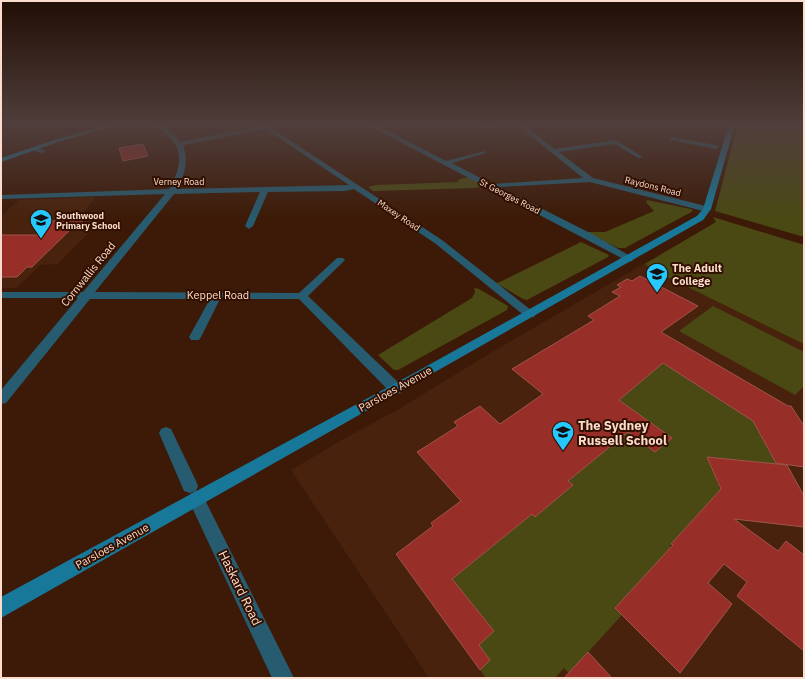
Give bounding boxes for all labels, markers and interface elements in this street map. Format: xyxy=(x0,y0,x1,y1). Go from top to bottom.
street label: Raydons Road xyxy=(624,174,682,198)
street label: Verney Road xyxy=(154,176,204,187)
street label: St Georges Road xyxy=(478,176,542,216)
street label: Maxey Road xyxy=(376,197,422,233)
school or university icon: Southwood Primary School xyxy=(28,207,54,240)
place label: Southwood Primary School xyxy=(56,210,121,231)
street label: Cornwallis Road xyxy=(58,239,118,309)
school or university icon: The Adult College xyxy=(644,261,670,294)
place label: The Adult College xyxy=(672,261,722,288)
street label: Keppel Road xyxy=(187,288,249,302)
street label: Parsloes Avenue xyxy=(356,363,434,415)
place label: The Sydney Russell School xyxy=(578,417,667,449)
school or university icon: The Sydney Russell School xyxy=(550,419,576,452)
street label: Parsloes Avenue xyxy=(73,520,151,572)
street label: Haskard Road xyxy=(215,548,265,628)

